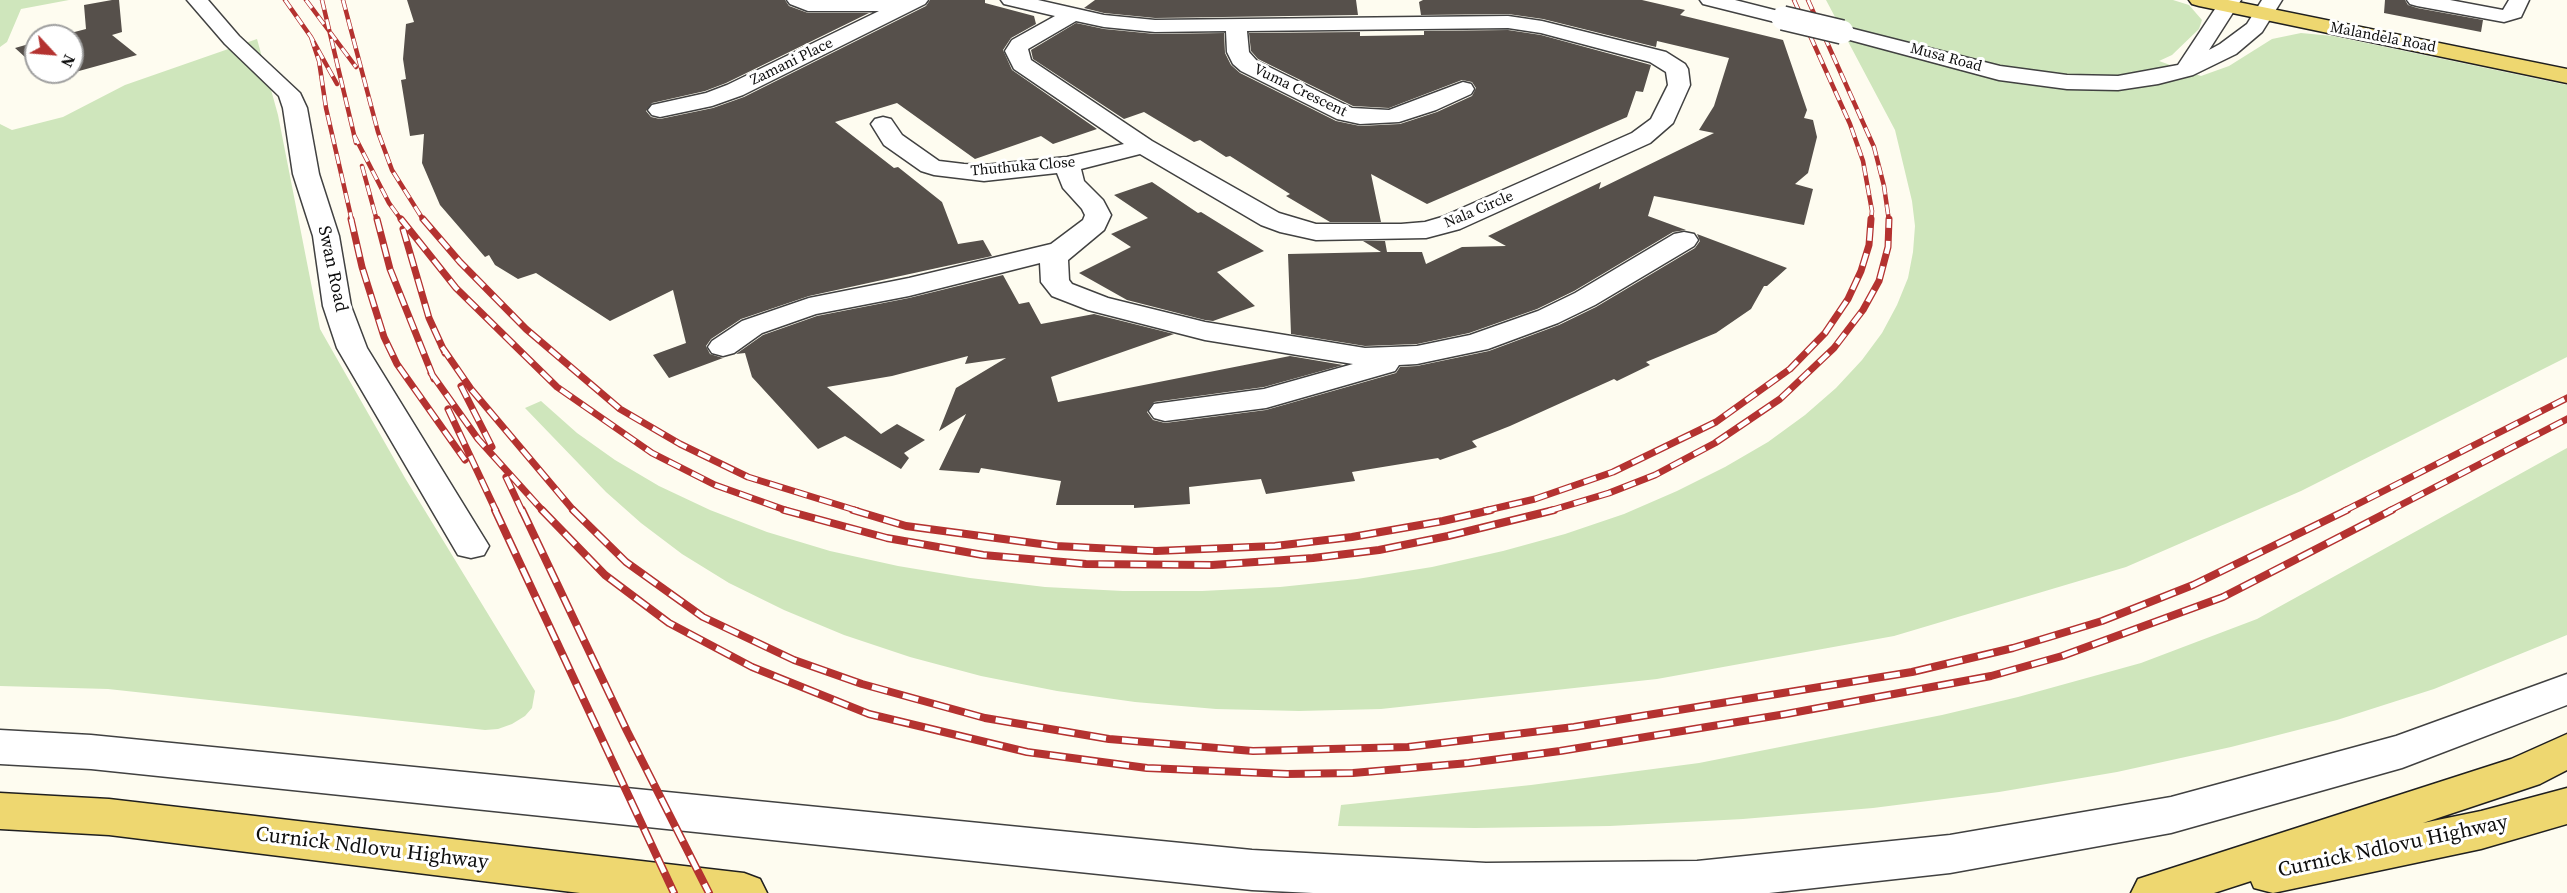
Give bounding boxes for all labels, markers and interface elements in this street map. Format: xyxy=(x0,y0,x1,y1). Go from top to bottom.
street label: Malandela Road xyxy=(2329,19,2437,57)
north arrow xyxy=(24,24,84,84)
street label: Zamani Place xyxy=(748,34,836,90)
street label: Musa Road xyxy=(1908,40,1984,76)
text: N xyxy=(56,51,81,71)
street label: Vuma Crescent xyxy=(1251,61,1349,121)
street label: Thuthuka Close xyxy=(970,153,1076,181)
street label: Nala Circle xyxy=(1442,187,1516,233)
street label: Swan Road xyxy=(312,224,352,314)
street label: Curnick Ndlovu Highway xyxy=(2276,810,2510,884)
street label: Curnick Ndlovu Highway xyxy=(254,822,490,876)

